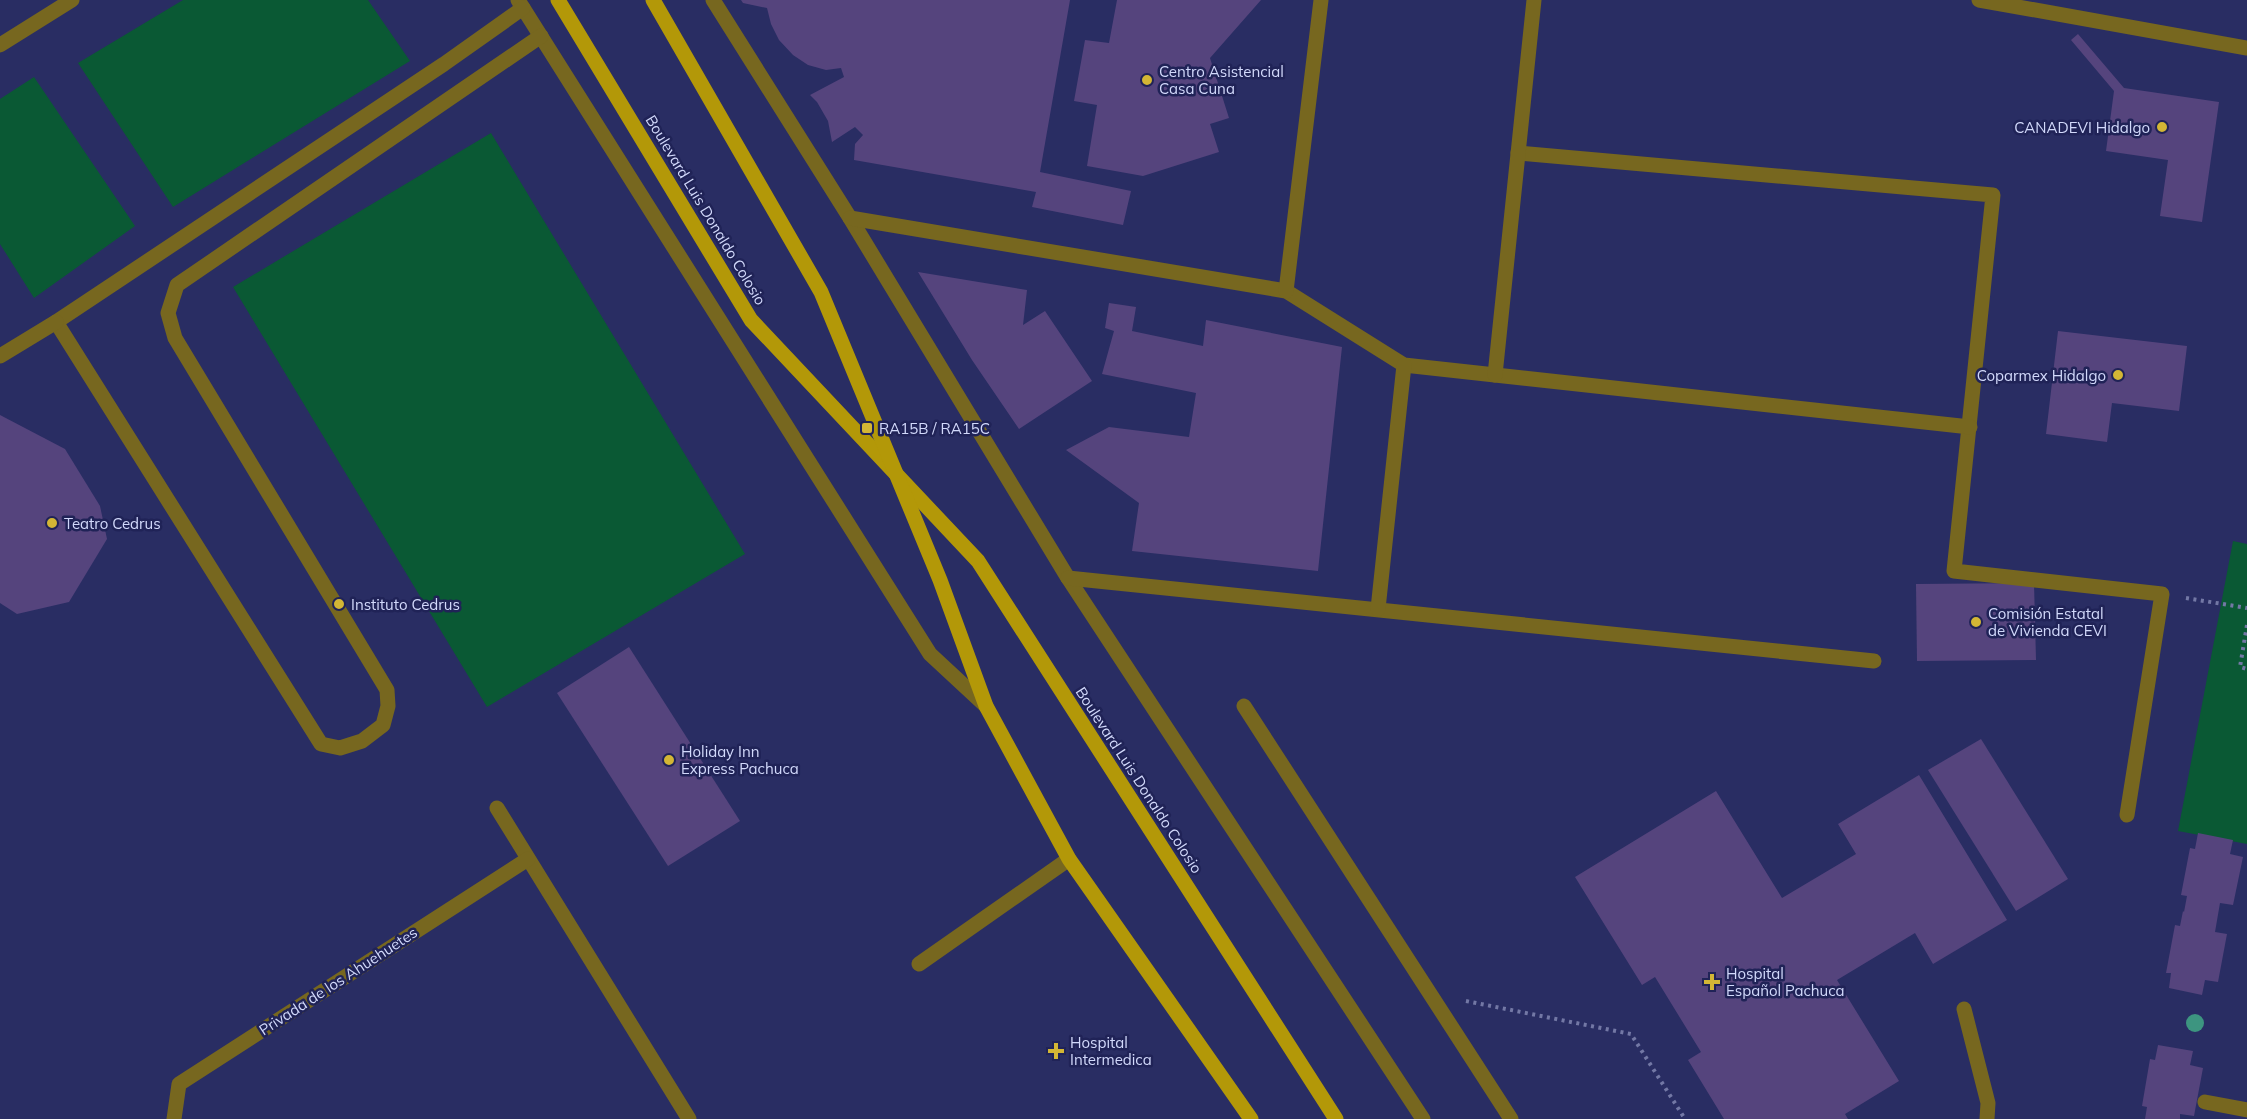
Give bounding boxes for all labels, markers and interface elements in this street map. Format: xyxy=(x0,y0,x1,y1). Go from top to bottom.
place label: Centro Asistencial Casa Cuna xyxy=(1159,62,1284,98)
marker: Centro Asistencial Casa Cuna xyxy=(1140,73,1154,87)
street label: Boulevard Luis Donaldo Colosio xyxy=(642,112,770,308)
place label: CANADEVI Hidalgo xyxy=(2014,118,2150,137)
marker: CANADEVI Hidalgo xyxy=(2155,120,2169,134)
place label: Coparmex Hidalgo xyxy=(1977,366,2106,385)
marker: Coparmex Hidalgo xyxy=(2111,368,2125,382)
place label: RA15B / RA15C xyxy=(879,419,990,438)
marker: RA15B / RA15C xyxy=(860,421,874,435)
place label: Teatro Cedrus xyxy=(64,514,161,533)
marker: Teatro Cedrus xyxy=(45,516,59,530)
place label: Instituto Cedrus xyxy=(351,595,460,614)
marker: Instituto Cedrus xyxy=(332,597,346,611)
place label: Comisión Estatal de Vivienda CEVI xyxy=(1988,604,2107,640)
marker: Comisión Estatal de Vivienda CEVI xyxy=(1969,615,1983,629)
street label: Boulevard Luis Donaldo Colosio xyxy=(1072,683,1206,877)
place label: Holiday Inn Express Pachuca xyxy=(681,742,799,778)
marker: Holiday Inn Express Pachuca xyxy=(662,753,676,767)
street label: Privada de los Ahuehuetes xyxy=(255,923,421,1039)
place label: Hospital Español Pachuca xyxy=(1726,964,1845,1000)
marker: Hospital Español Pachuca xyxy=(1703,973,1721,991)
place label: Hospital Intermedica xyxy=(1070,1033,1152,1069)
marker: Hospital Intermedica xyxy=(1047,1042,1065,1060)

